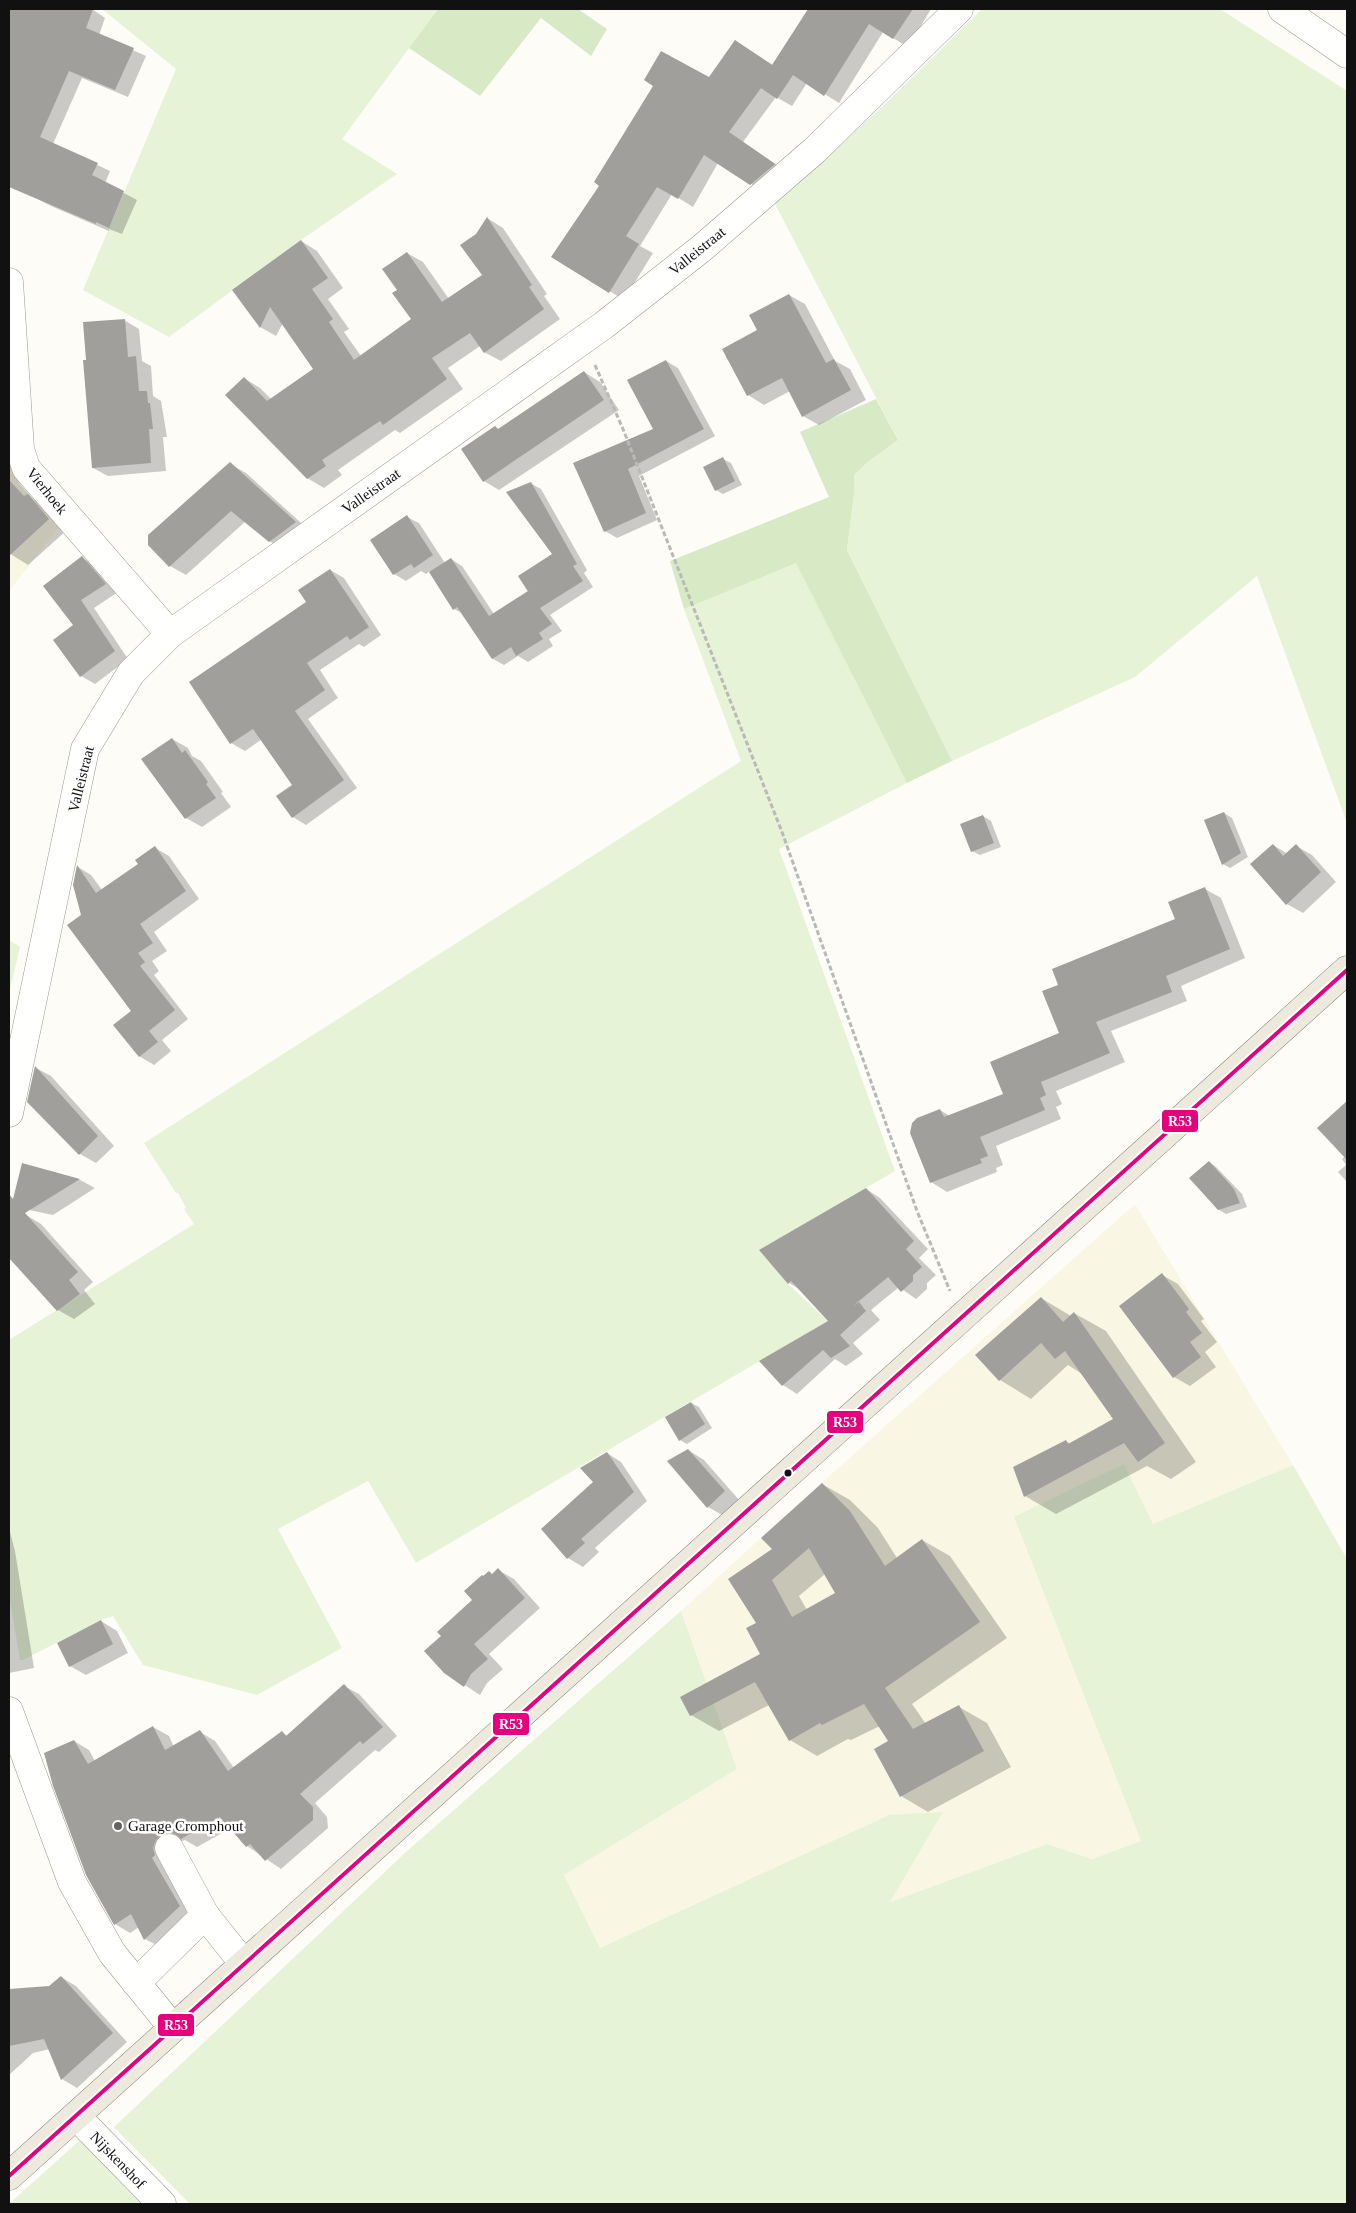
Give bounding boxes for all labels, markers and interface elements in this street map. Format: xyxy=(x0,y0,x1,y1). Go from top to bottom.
street label: Valleistraat xyxy=(666,223,729,278)
street label: Vierhoek xyxy=(24,465,71,518)
street label: Valleistraat xyxy=(339,465,404,517)
street label: Valleistraat xyxy=(65,744,97,814)
line badge: R53 xyxy=(1161,1109,1199,1133)
text: R53 xyxy=(1168,1114,1192,1129)
line badge: R53 xyxy=(826,1410,864,1434)
text: R53 xyxy=(833,1415,857,1430)
unlabelled marker xyxy=(783,1468,793,1478)
line badge: R53 xyxy=(492,1712,530,1736)
text: R53 xyxy=(499,1717,523,1732)
place label: Garage Cromphout xyxy=(128,1818,244,1834)
marker: Garage Cromphout xyxy=(112,1820,124,1832)
line badge: R53 xyxy=(157,2013,195,2037)
text: R53 xyxy=(164,2018,188,2033)
street label: Nijskenshof xyxy=(87,2128,149,2192)

